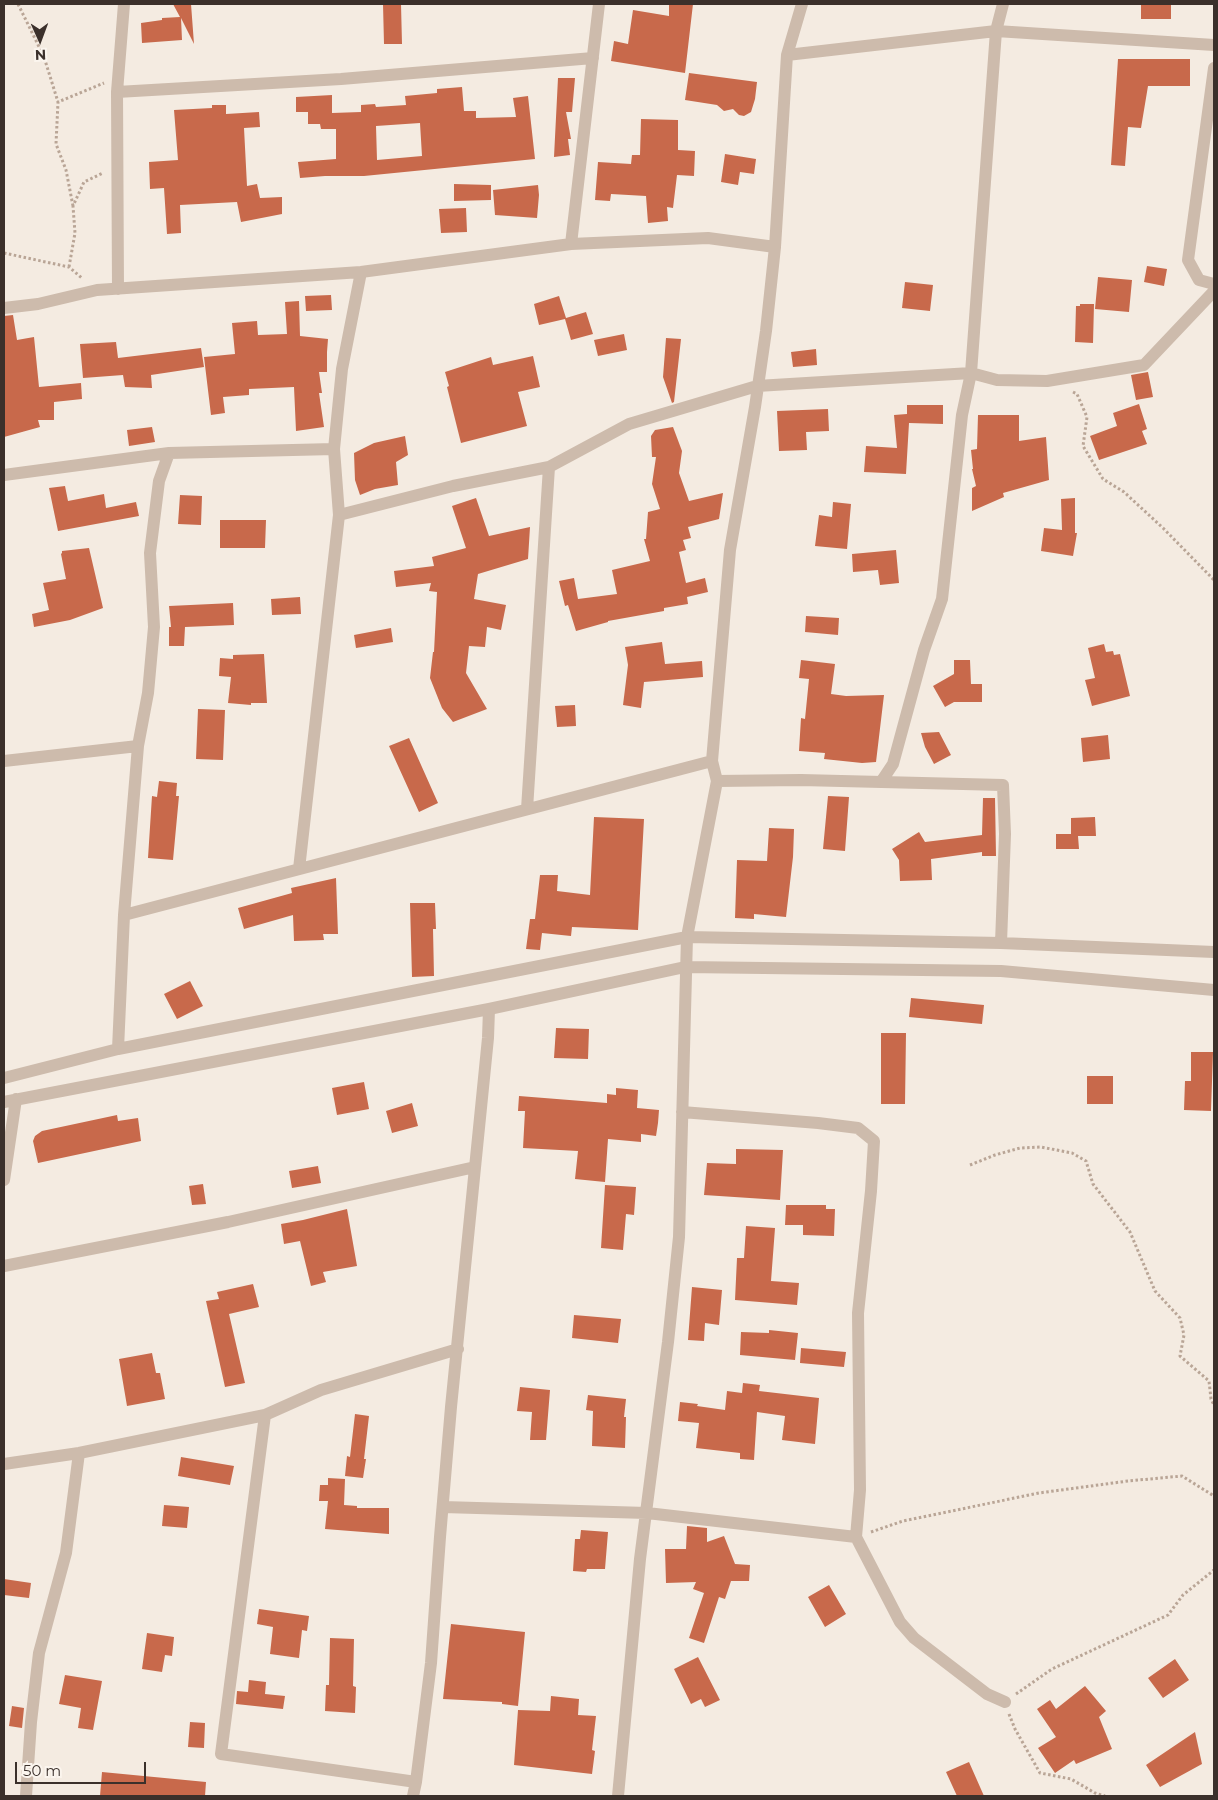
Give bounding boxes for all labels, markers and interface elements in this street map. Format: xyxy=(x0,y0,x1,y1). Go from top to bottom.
north arrow xyxy=(15,15,65,65)
text: N xyxy=(35,46,46,64)
scale bar xyxy=(18,1752,149,1784)
text: 50 m xyxy=(23,1761,61,1780)

